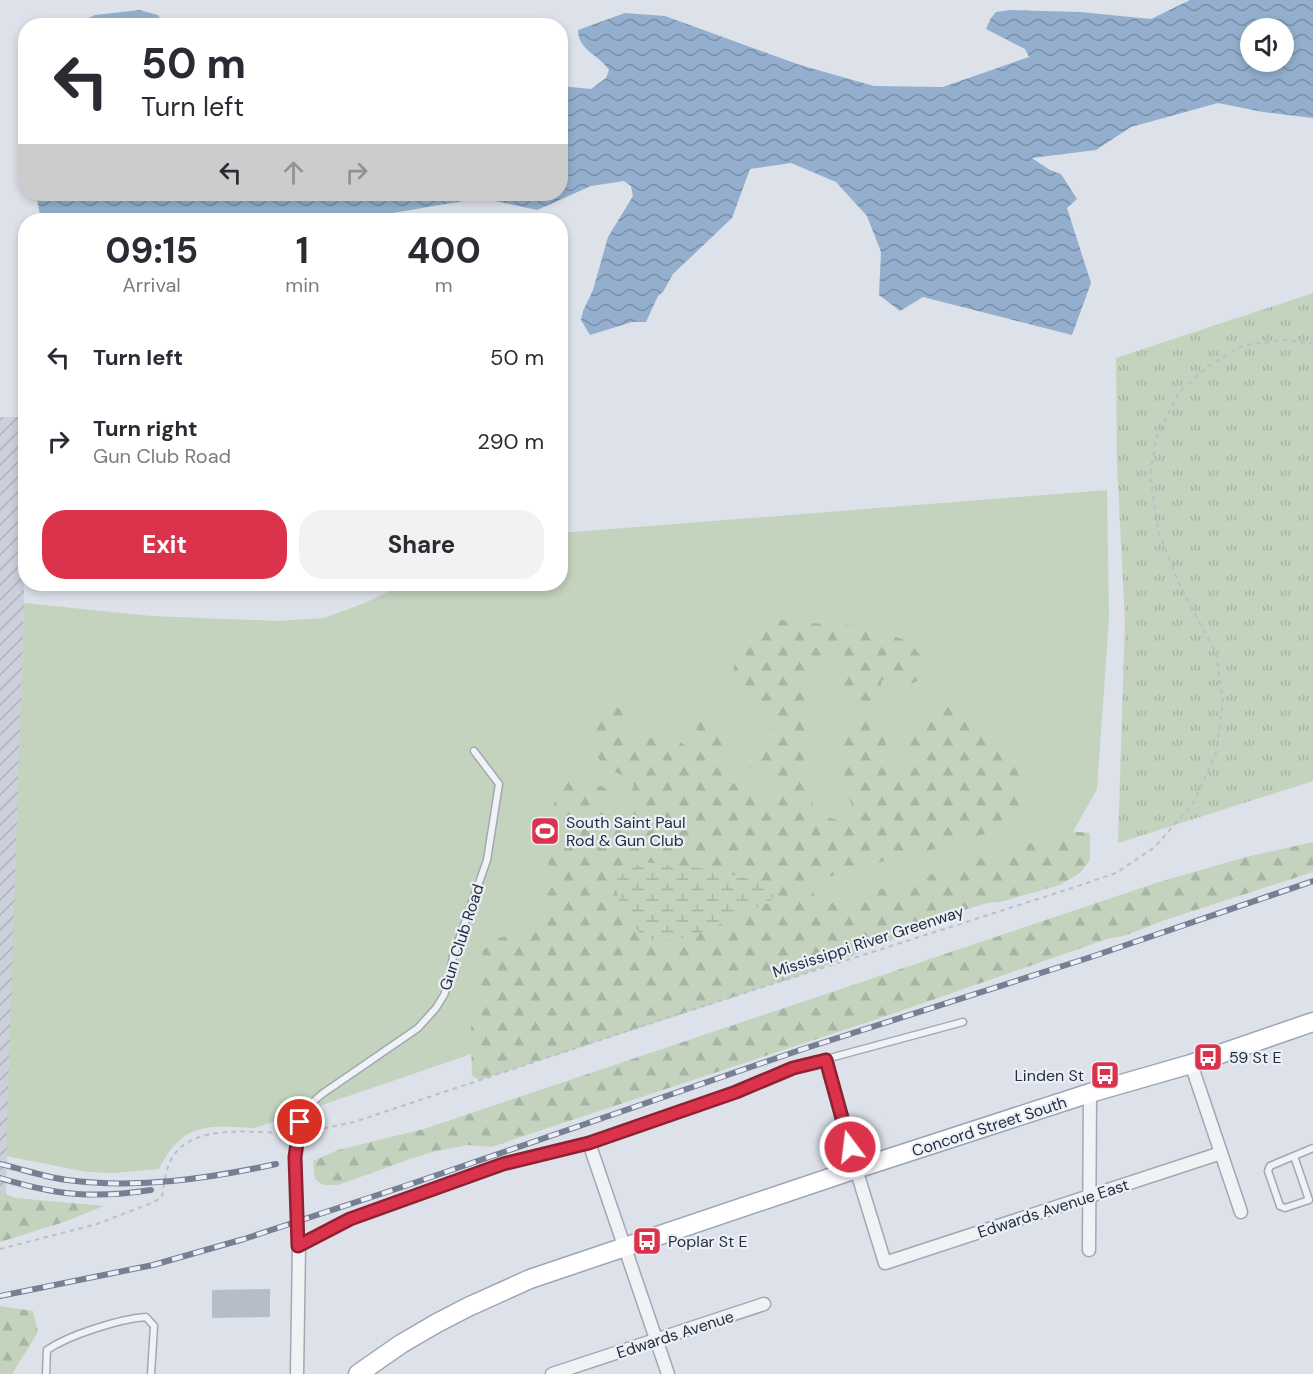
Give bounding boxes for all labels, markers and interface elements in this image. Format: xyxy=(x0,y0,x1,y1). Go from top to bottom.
map controls xyxy=(1240,18,1294,72)
button: sound xyxy=(1240,18,1294,72)
text: 50 m xyxy=(141,36,246,91)
icon: left xyxy=(42,42,120,120)
text: Turn left xyxy=(141,89,244,124)
icon: left xyxy=(214,156,247,189)
icon: ahead xyxy=(277,156,310,189)
icon: right xyxy=(340,156,373,189)
text: 09:15 xyxy=(105,227,198,274)
text: 1 xyxy=(296,227,309,274)
text: 400 xyxy=(407,227,481,274)
text: Arrival xyxy=(123,272,181,298)
text: min xyxy=(285,272,319,298)
text: m xyxy=(435,272,453,298)
icon: left xyxy=(42,341,75,374)
text: Turn left xyxy=(93,343,183,372)
text: 50 m xyxy=(490,343,544,372)
text: Turn right xyxy=(93,414,198,443)
icon: right xyxy=(42,425,75,458)
text: 290 m xyxy=(477,427,544,456)
text: Gun Club Road xyxy=(93,443,231,469)
button: Exit xyxy=(42,510,287,579)
button: Share xyxy=(299,510,544,579)
place label: South Saint Paul Rod & Gun Club xyxy=(566,812,686,851)
sports icon: South Saint Paul Rod & Gun Club xyxy=(529,815,561,847)
street label: Gun Club Road xyxy=(434,881,489,993)
street label: Mississippi River Greenway xyxy=(770,901,967,982)
bus stop icon: 59 St E xyxy=(1192,1041,1224,1073)
place label: 59 St E xyxy=(1229,1047,1281,1068)
bus stop icon: Linden St xyxy=(1089,1059,1121,1091)
place label: Linden St xyxy=(1014,1065,1084,1086)
street label: Concord Street South xyxy=(909,1092,1069,1161)
pin xyxy=(274,1096,325,1147)
icon: arrive xyxy=(283,1105,316,1138)
position arrow xyxy=(818,1115,882,1179)
street label: Edwards Avenue East xyxy=(975,1174,1132,1243)
bus stop icon: Poplar St E xyxy=(631,1225,663,1257)
place label: Poplar St E xyxy=(668,1231,748,1252)
street label: Edwards Avenue xyxy=(614,1306,736,1363)

